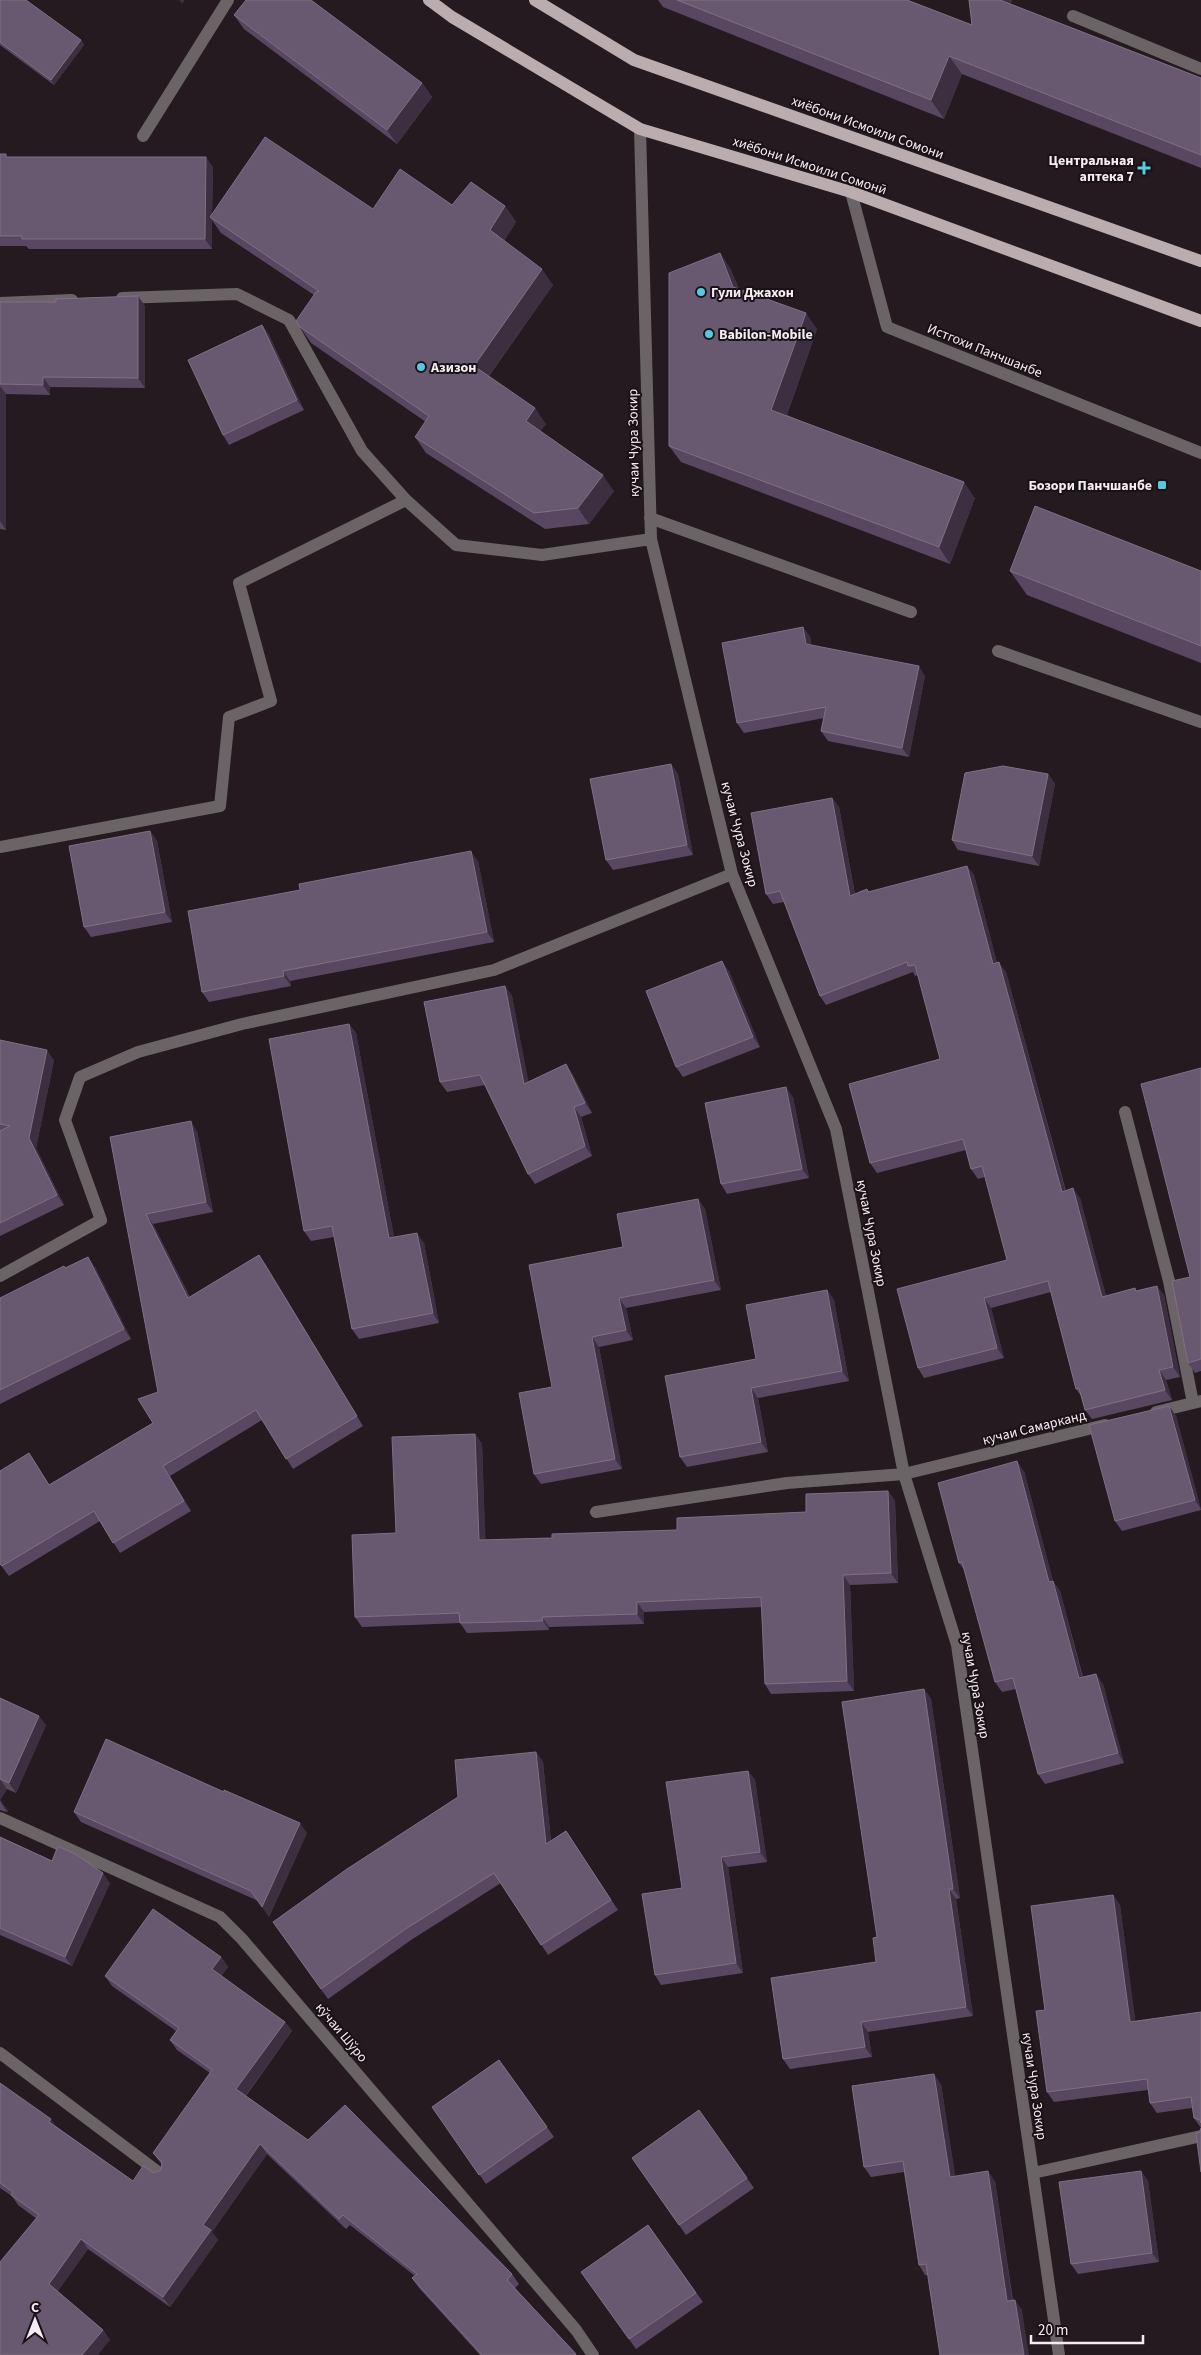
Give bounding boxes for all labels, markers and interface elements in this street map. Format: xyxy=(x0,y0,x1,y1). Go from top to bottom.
street label: хиёбони Исмоили Сомони xyxy=(789,91,947,165)
street label: хиёбони Исмоили Сомонӣ xyxy=(730,132,889,200)
place label: Центральная аптека 7 xyxy=(1048,151,1134,187)
marker: Центральная аптека 7 xyxy=(1138,162,1150,174)
place label: Гули Джахон xyxy=(711,283,794,303)
marker: Гули Джахон xyxy=(695,286,707,298)
street label: Истгохи Панчшанбе xyxy=(924,319,1045,383)
place label: Babilon-Mobile xyxy=(719,325,813,345)
marker: Babilon-Mobile xyxy=(703,328,715,340)
place label: Азизон xyxy=(430,358,476,378)
marker: Азизон xyxy=(415,361,427,373)
street label: кучаи Чура Зокир xyxy=(623,388,645,497)
place label: Бозори Панчшанбе xyxy=(1028,476,1152,496)
marker: Бозори Панчшанбе xyxy=(1156,479,1168,491)
street label: кучаи Чура Зокир xyxy=(715,779,763,889)
street label: кучаи Чура Зокир xyxy=(851,1178,891,1289)
street label: кучаи Самарканд xyxy=(980,1405,1089,1451)
street label: кучаи Чура Зокир xyxy=(956,1630,994,1741)
street label: кўчаи Шўро xyxy=(310,1998,372,2067)
street label: кучаи Чура Зокир xyxy=(1017,2031,1051,2141)
north arrow xyxy=(10,2295,60,2345)
text: С xyxy=(31,2298,39,2318)
scale bar xyxy=(1031,2312,1144,2344)
text: 20 m xyxy=(1038,2320,1068,2341)

